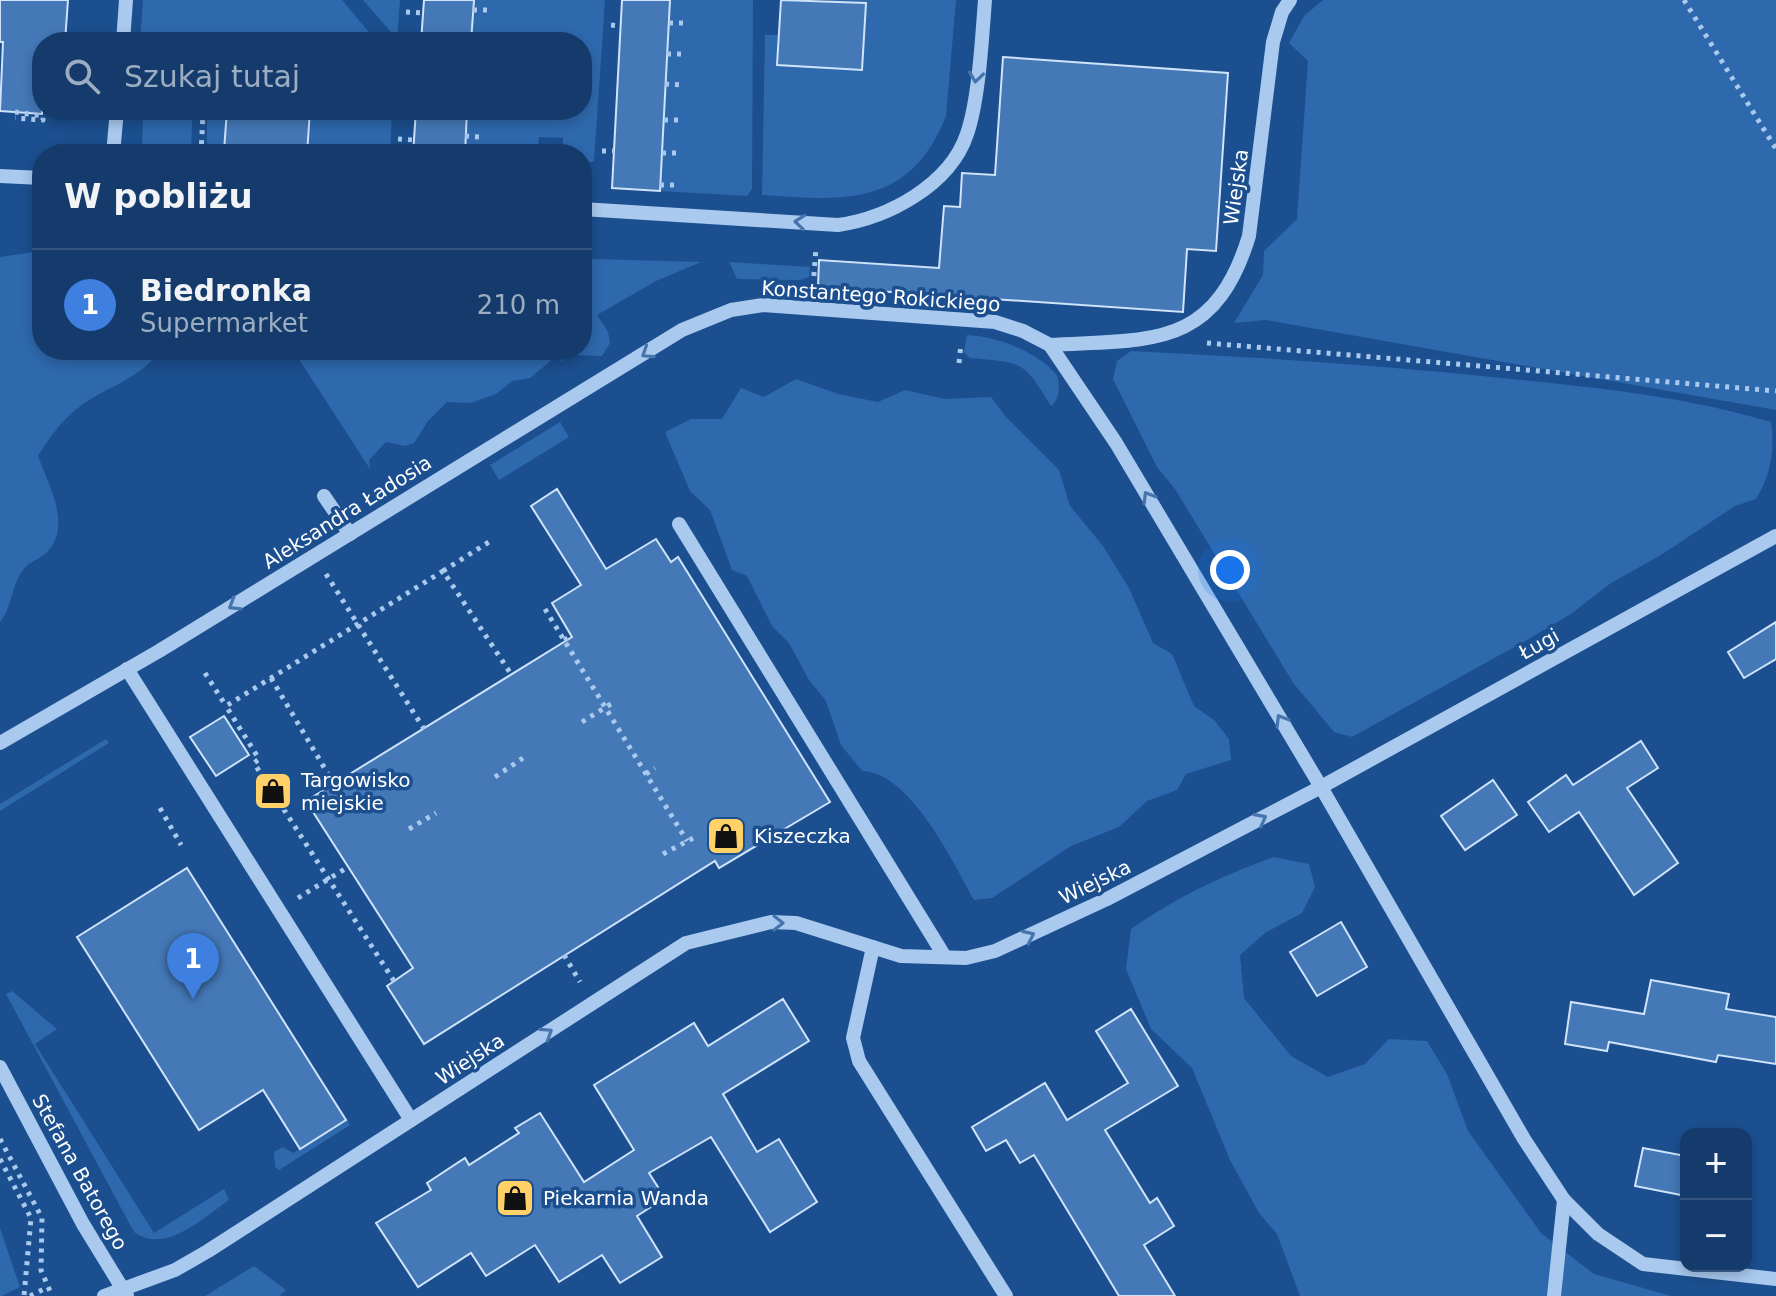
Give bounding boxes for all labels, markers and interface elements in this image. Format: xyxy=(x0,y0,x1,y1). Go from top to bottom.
search box xyxy=(32,32,592,120)
icon: search xyxy=(60,54,104,98)
text: Szukaj tutaj xyxy=(124,59,300,94)
one-way arrow xyxy=(967,71,984,84)
street label: Wiejska xyxy=(1219,147,1253,227)
text: W pobliżu xyxy=(64,176,253,216)
one-way arrow xyxy=(793,214,806,231)
text: Biedronka xyxy=(140,273,312,308)
street label: Konstantego Rokickiego xyxy=(761,276,1001,316)
text: 1 xyxy=(81,290,99,320)
text: 210 m xyxy=(477,290,560,320)
text: Supermarket xyxy=(140,308,308,338)
one-way arrow xyxy=(641,343,656,358)
street label: Aleksandra Ładosia xyxy=(258,450,436,574)
one-way arrow xyxy=(1142,491,1158,506)
your location xyxy=(1210,550,1250,590)
one-way arrow xyxy=(228,595,243,611)
street label: Ługi xyxy=(1514,623,1563,665)
one-way arrow xyxy=(1275,714,1291,729)
place label: Targowisko miejskie xyxy=(300,768,410,815)
shop icon: Targowisko miejskie xyxy=(252,770,294,812)
one-way arrow xyxy=(1252,813,1267,828)
shop icon: Kiszeczka xyxy=(705,815,747,857)
place label: Kiszeczka xyxy=(754,824,851,848)
street label: Wiejska xyxy=(1055,854,1135,910)
one-way arrow xyxy=(772,914,785,932)
one-way arrow xyxy=(1020,930,1035,946)
pin: 1 xyxy=(167,933,219,999)
one-way arrow xyxy=(538,1027,553,1042)
street label: Wiejska xyxy=(431,1028,509,1090)
street label: Stefana Batorego xyxy=(27,1090,133,1254)
map controls xyxy=(1680,1128,1752,1272)
button: + xyxy=(1680,1128,1752,1200)
shop icon: Piekarnia Wanda xyxy=(494,1177,536,1219)
place label: Piekarnia Wanda xyxy=(543,1186,709,1210)
button: − xyxy=(1680,1200,1752,1272)

